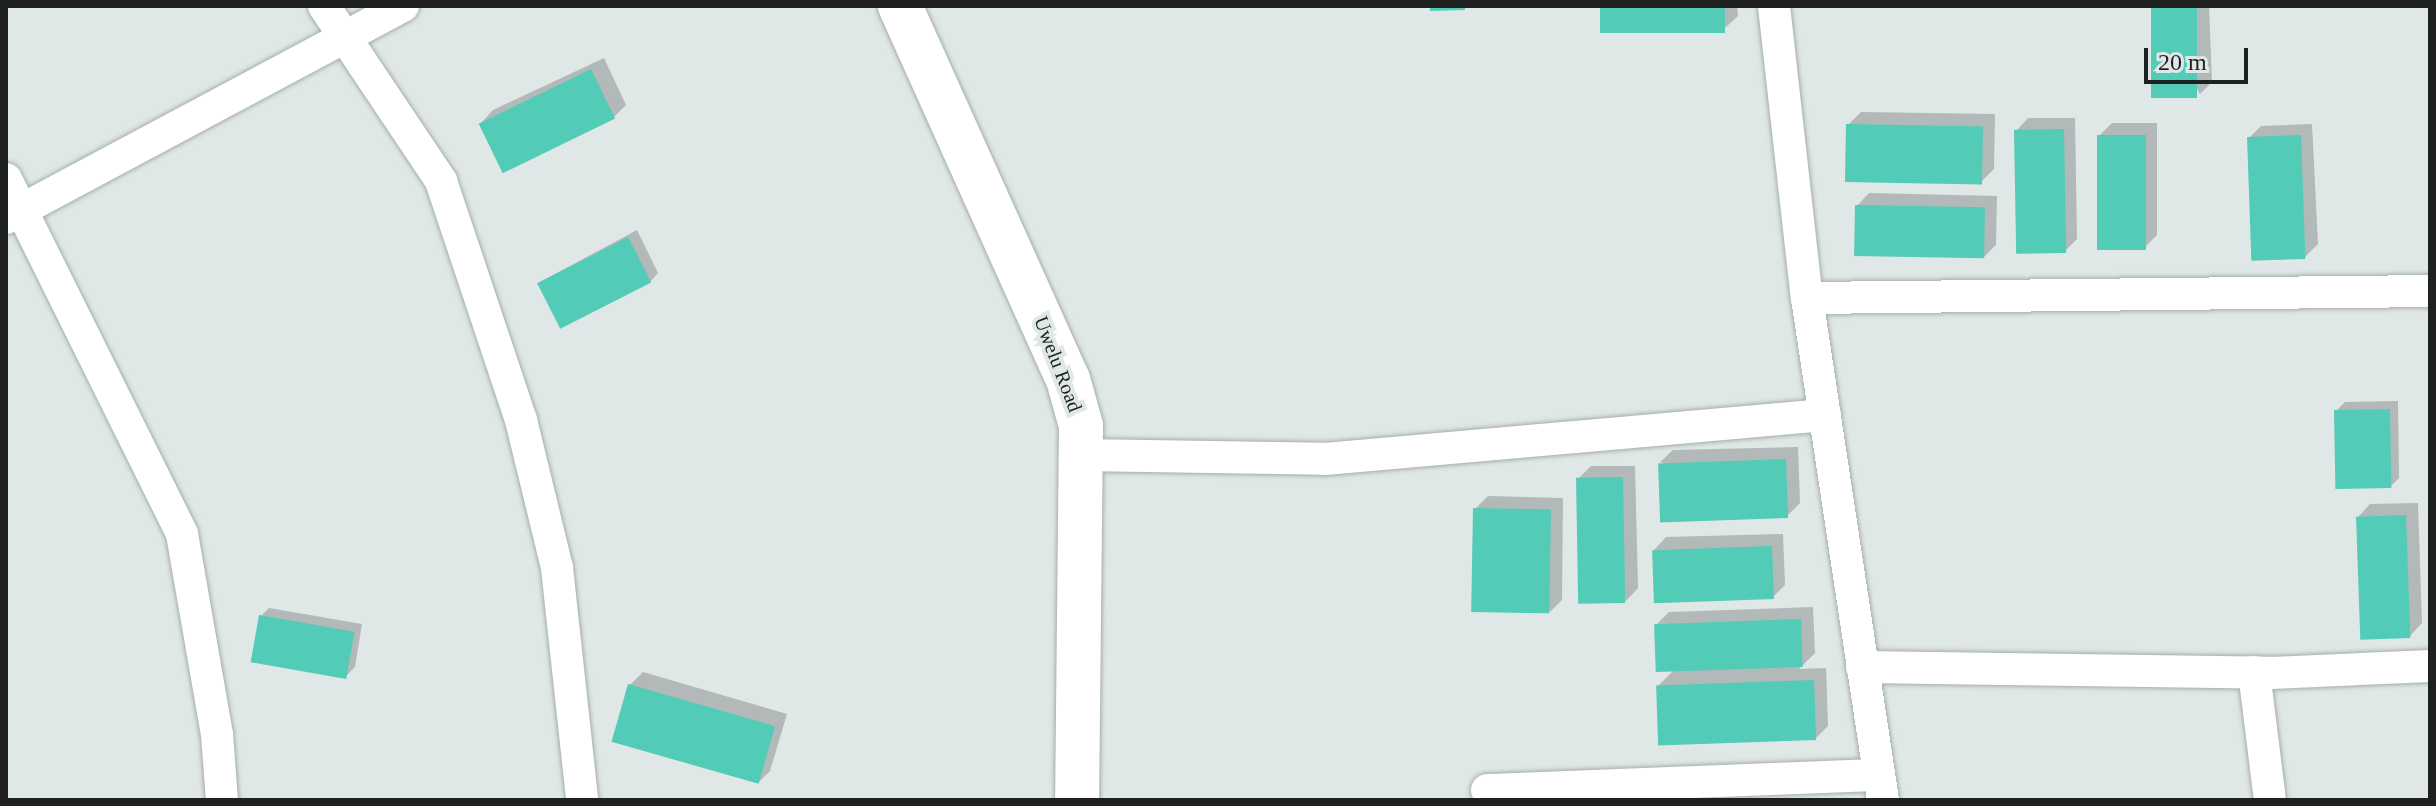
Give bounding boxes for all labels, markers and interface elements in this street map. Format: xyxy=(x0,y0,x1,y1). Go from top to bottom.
scale bar xyxy=(2148,32,2252,82)
text: 20 m xyxy=(2158,49,2207,75)
street label: Uwelu Road xyxy=(1029,313,1087,415)

